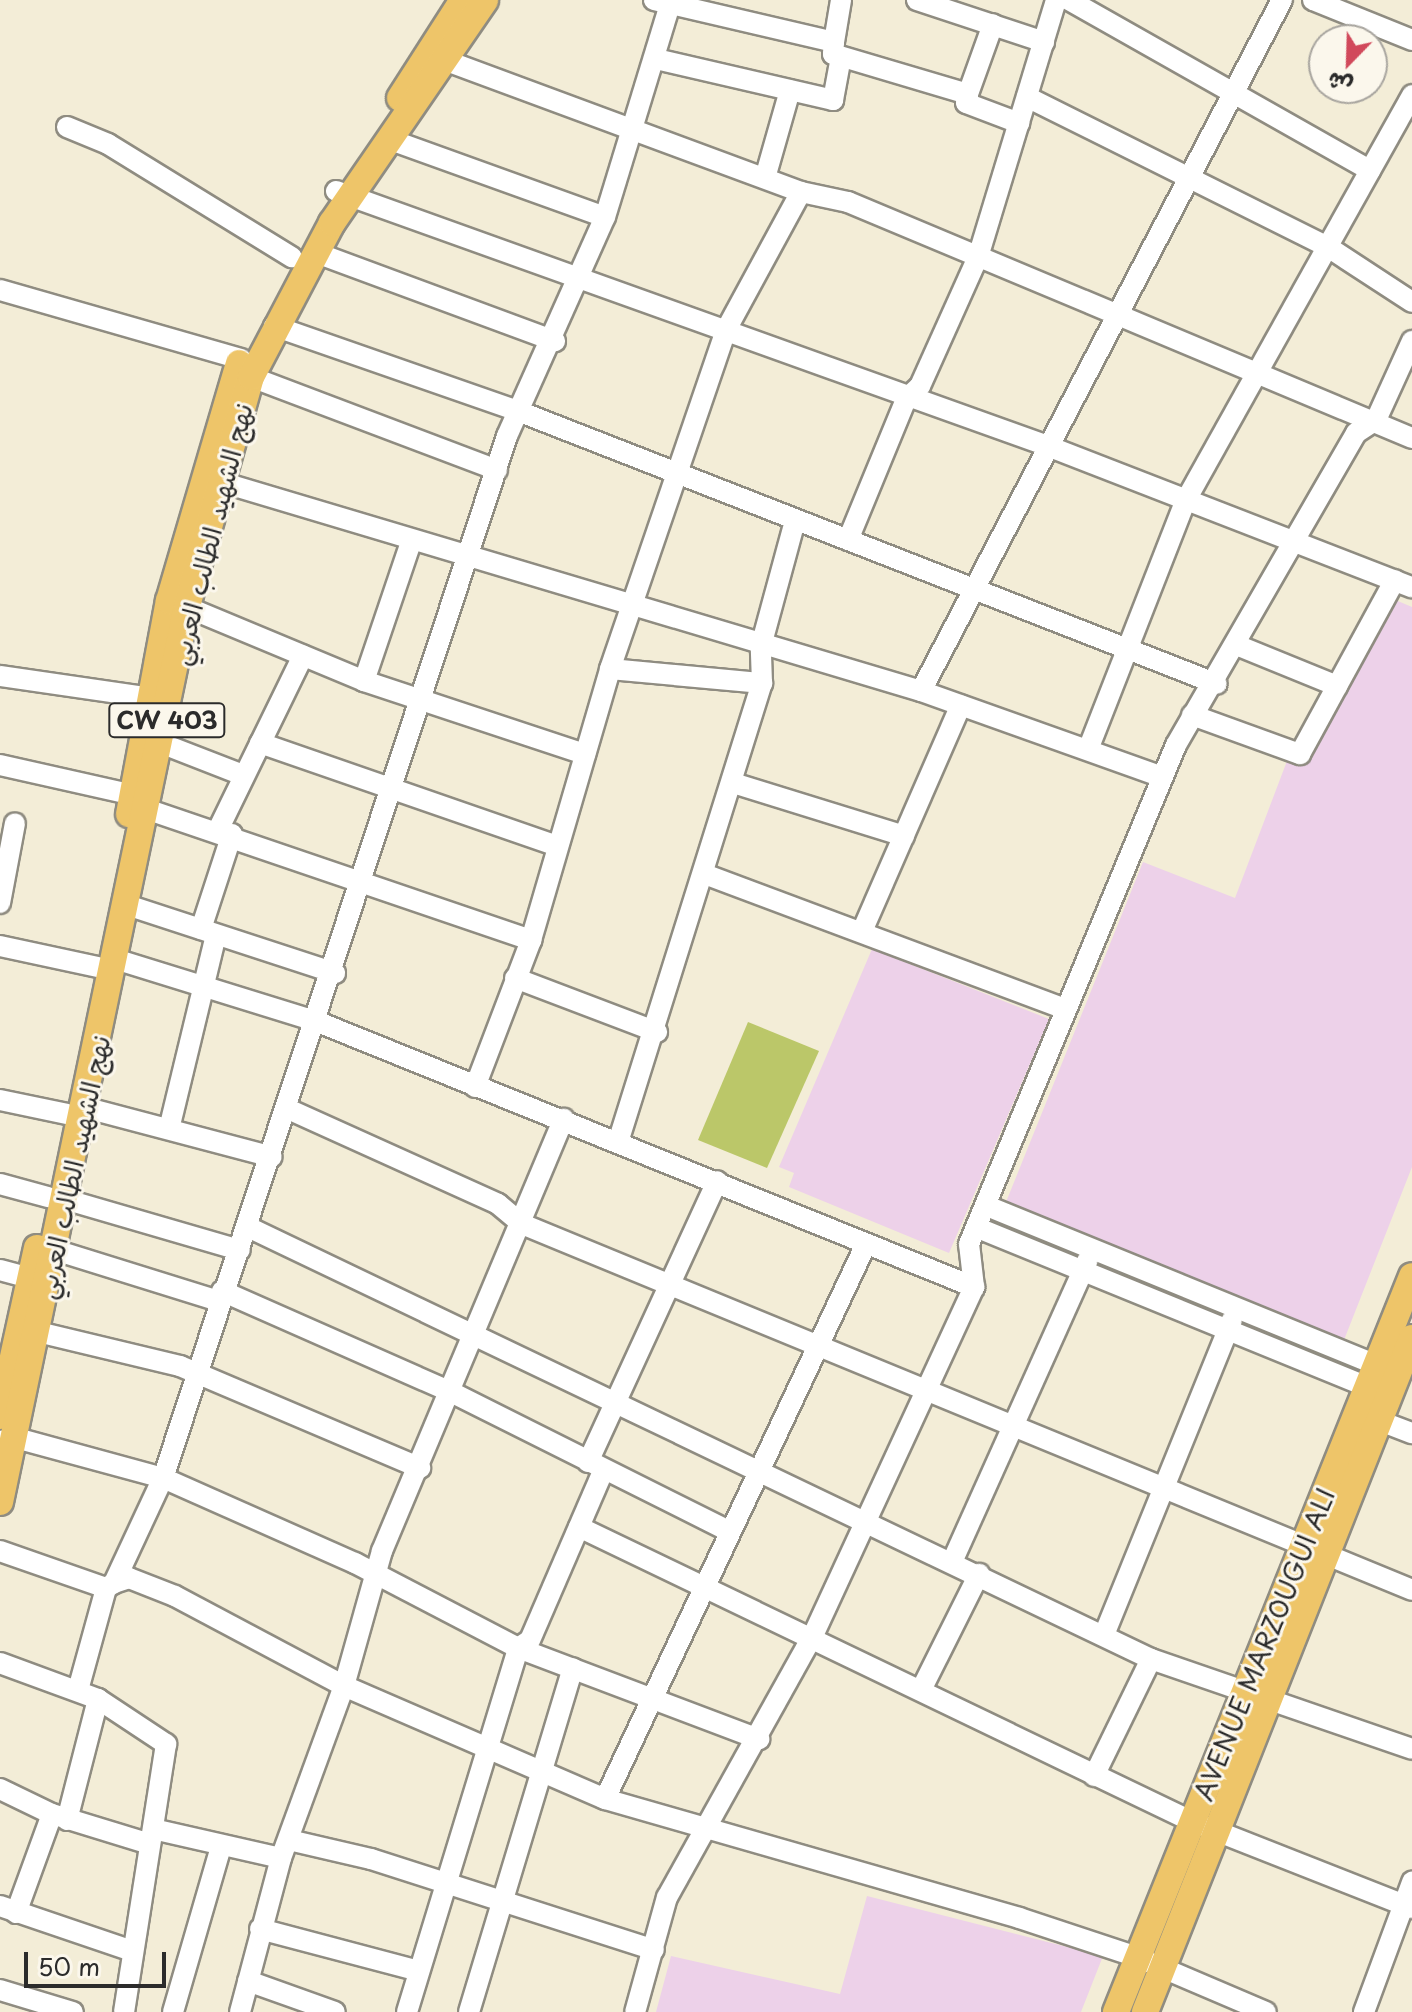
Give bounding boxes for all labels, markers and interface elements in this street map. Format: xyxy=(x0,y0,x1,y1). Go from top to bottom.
north arrow xyxy=(1308,24,1388,104)
text: ش xyxy=(1322,65,1357,105)
street label: نهج الشهيد الطالب العربي xyxy=(163,400,259,668)
road number: CW 403 xyxy=(107,700,227,740)
street label: نهج الشهيد الطالب العربي xyxy=(30,1032,116,1302)
street label: AVENUE MARZOUGUI ALI xyxy=(1187,1484,1341,1804)
scale bar xyxy=(28,1936,170,1986)
text: 50 m xyxy=(38,1948,100,1984)

